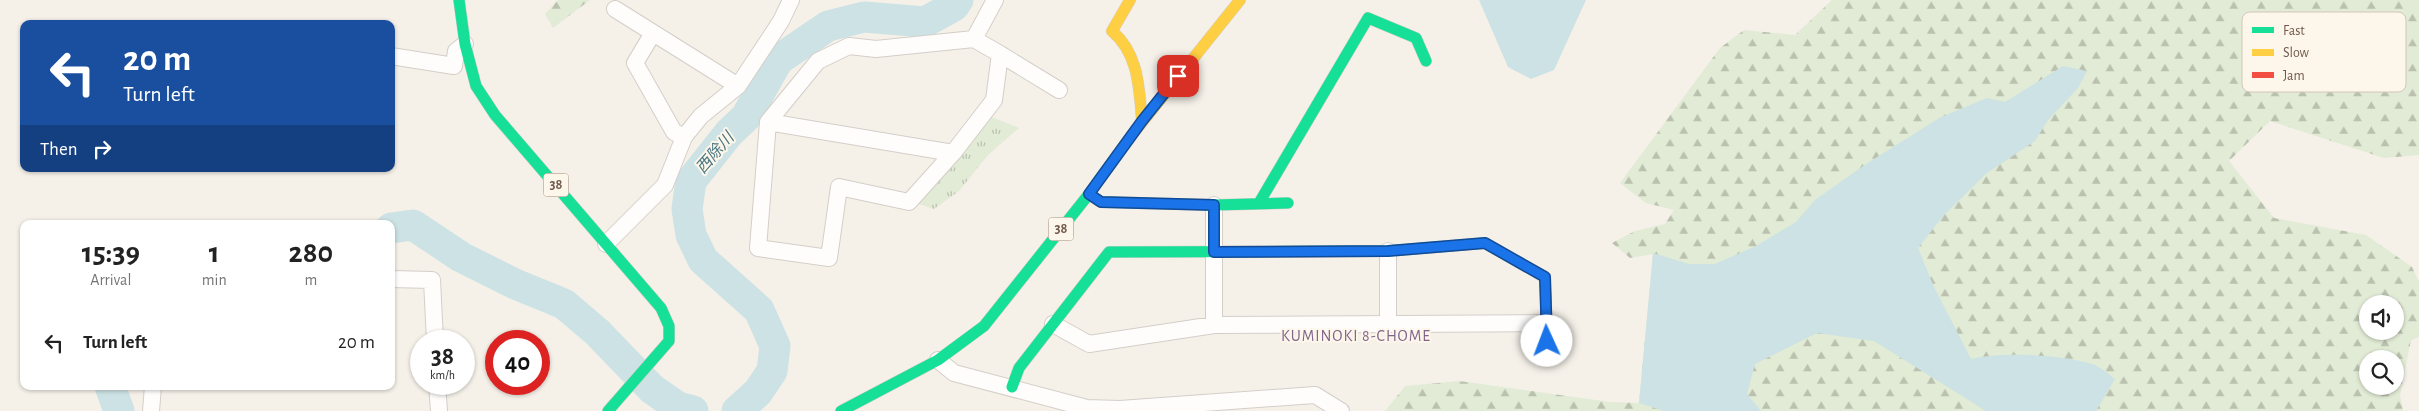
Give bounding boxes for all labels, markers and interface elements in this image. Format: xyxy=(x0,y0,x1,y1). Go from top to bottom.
legend xyxy=(2242,12,2406,92)
text: Fast xyxy=(2283,24,2305,38)
icon: left xyxy=(40,40,105,105)
text: 20 m xyxy=(123,42,191,77)
text: Slow xyxy=(2283,46,2310,60)
pin xyxy=(1157,55,1199,97)
icon: arrive xyxy=(1164,62,1192,90)
text: Jam xyxy=(2283,69,2305,83)
text: Turn left xyxy=(123,83,195,105)
water label: 西除川 xyxy=(692,127,738,176)
icon: right xyxy=(88,135,116,163)
text: Then xyxy=(40,140,78,159)
road number: 38 xyxy=(544,174,568,196)
road number: 38 xyxy=(1048,218,1074,240)
text: 15:39 xyxy=(82,238,140,268)
text: 1 xyxy=(209,238,220,268)
text: 280 xyxy=(289,238,333,268)
text: Arrival xyxy=(90,272,131,288)
text: min xyxy=(202,272,227,288)
text: m xyxy=(304,272,317,288)
map controls xyxy=(2359,295,2404,395)
button: sound xyxy=(2359,295,2404,340)
position arrow xyxy=(1520,314,1572,366)
district label: KUMINOKI 8-CHOME xyxy=(1281,328,1431,344)
icon: left xyxy=(40,329,68,357)
speed limit sign: 40 xyxy=(485,330,550,395)
text: Turn left xyxy=(83,333,147,352)
text: 20 m xyxy=(338,333,375,352)
text: 38 xyxy=(431,344,454,369)
button: search xyxy=(2359,350,2404,395)
text: km/h xyxy=(430,369,455,381)

